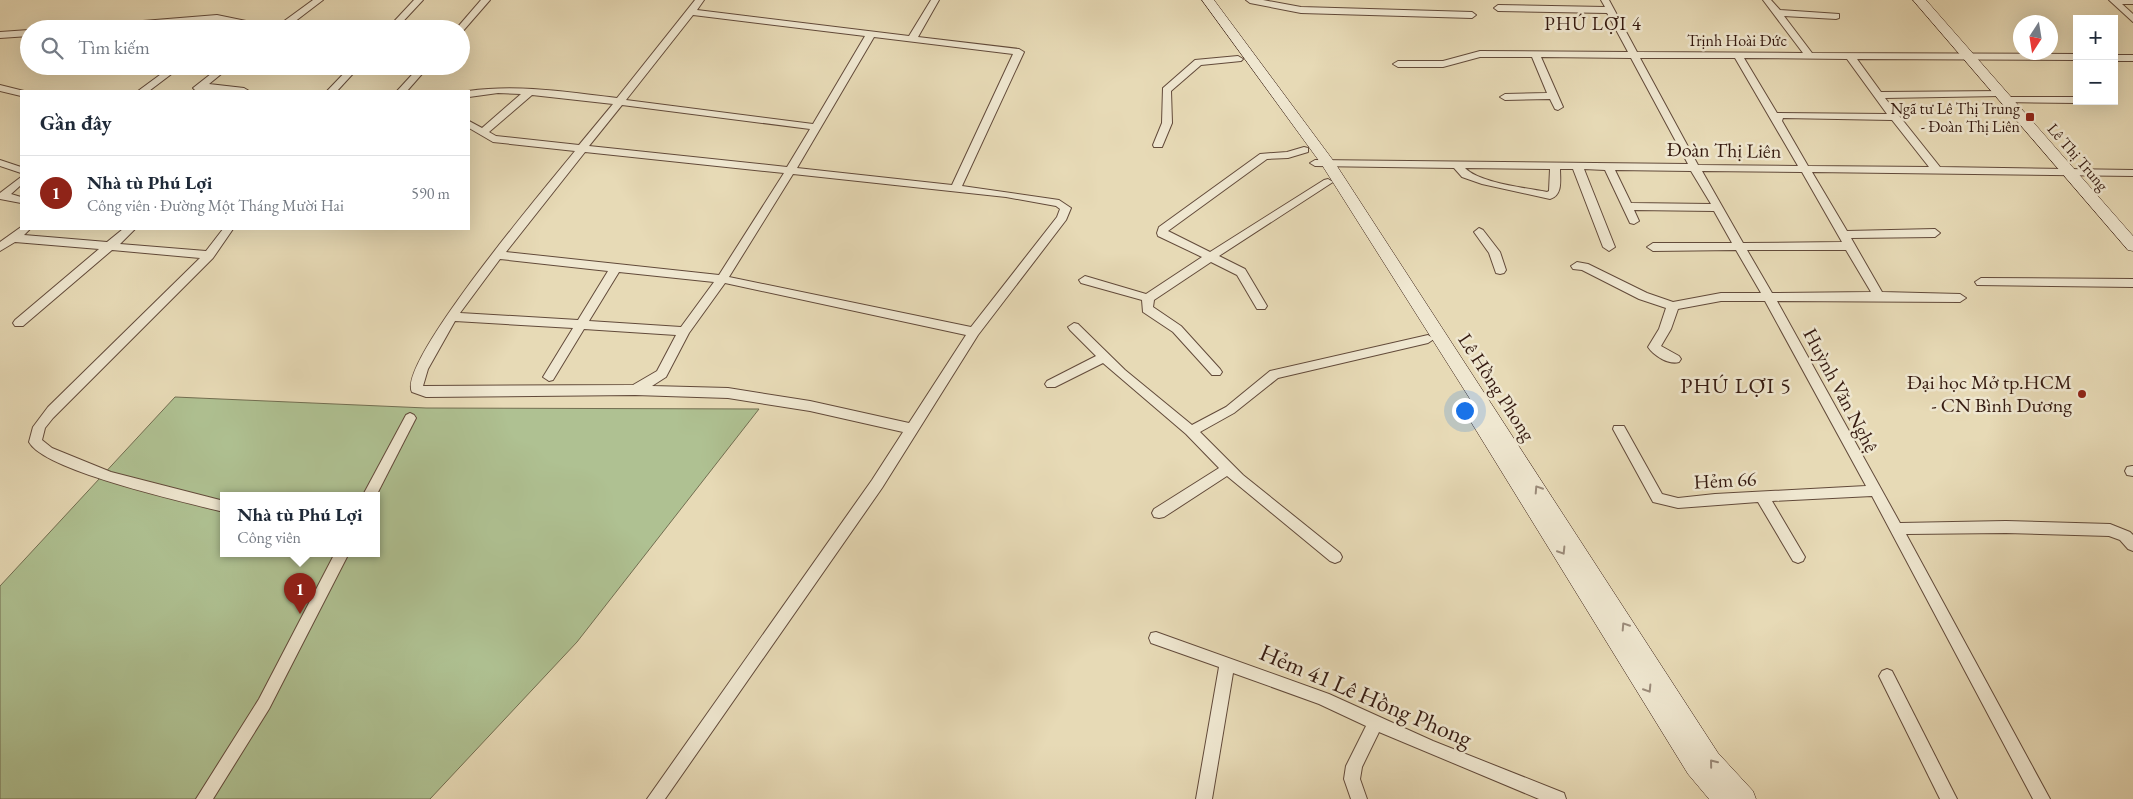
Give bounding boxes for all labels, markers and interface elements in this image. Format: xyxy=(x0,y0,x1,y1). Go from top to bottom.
district label: PHÚ LỢI 4 xyxy=(1544,11,1642,36)
north arrow xyxy=(2013,15,2058,60)
map controls xyxy=(2073,15,2118,105)
button: + xyxy=(2073,15,2118,60)
search box xyxy=(20,20,470,75)
street label: Trịnh Hoài Đức xyxy=(1687,30,1787,51)
icon: search xyxy=(38,34,66,62)
text: Tìm kiếm xyxy=(78,35,150,60)
button: − xyxy=(2073,60,2118,105)
place label: Ngã tư Lê Thị Trung - Đoàn Thị Liên xyxy=(1890,98,2021,137)
text: Gần đây xyxy=(40,109,112,136)
marker: Ngã tư Lê Thị Trung - Đoàn Thị Liên xyxy=(2024,111,2036,123)
street label: Lê Thị Trung xyxy=(2043,119,2114,196)
street label: Đoàn Thị Liên xyxy=(1666,136,1782,164)
text: Nhà tù Phú Lợi xyxy=(87,170,212,195)
text: 1 xyxy=(52,183,60,204)
text: 590 m xyxy=(411,183,450,204)
text: Công viên · Đường Một Tháng Mười Hai xyxy=(87,195,344,216)
street label: Huỳnh Văn Nghệ xyxy=(1797,323,1885,457)
street label: Lê Hồng Phong xyxy=(1453,328,1542,446)
place label: Đại học Mở tp.HCM - CN Bình Dương xyxy=(1907,369,2072,418)
district label: PHÚ LỢI 5 xyxy=(1680,371,1792,400)
marker: Đại học Mở tp.HCM - CN Bình Dương xyxy=(2076,388,2088,400)
your location xyxy=(1452,398,1478,424)
street label: Hẻm 66 xyxy=(1693,465,1757,495)
one-way arrow xyxy=(1534,485,1544,494)
popup xyxy=(220,492,380,557)
text: Nhà tù Phú Lợi xyxy=(237,502,363,527)
text: Công viên xyxy=(237,527,301,548)
one-way arrow xyxy=(1555,546,1565,555)
pin: 1 xyxy=(284,573,316,614)
one-way arrow xyxy=(1622,622,1631,632)
street label: Hẻm 41 Lê Hồng Phong xyxy=(1255,636,1478,754)
one-way arrow xyxy=(1642,683,1651,693)
one-way arrow xyxy=(1709,759,1718,768)

